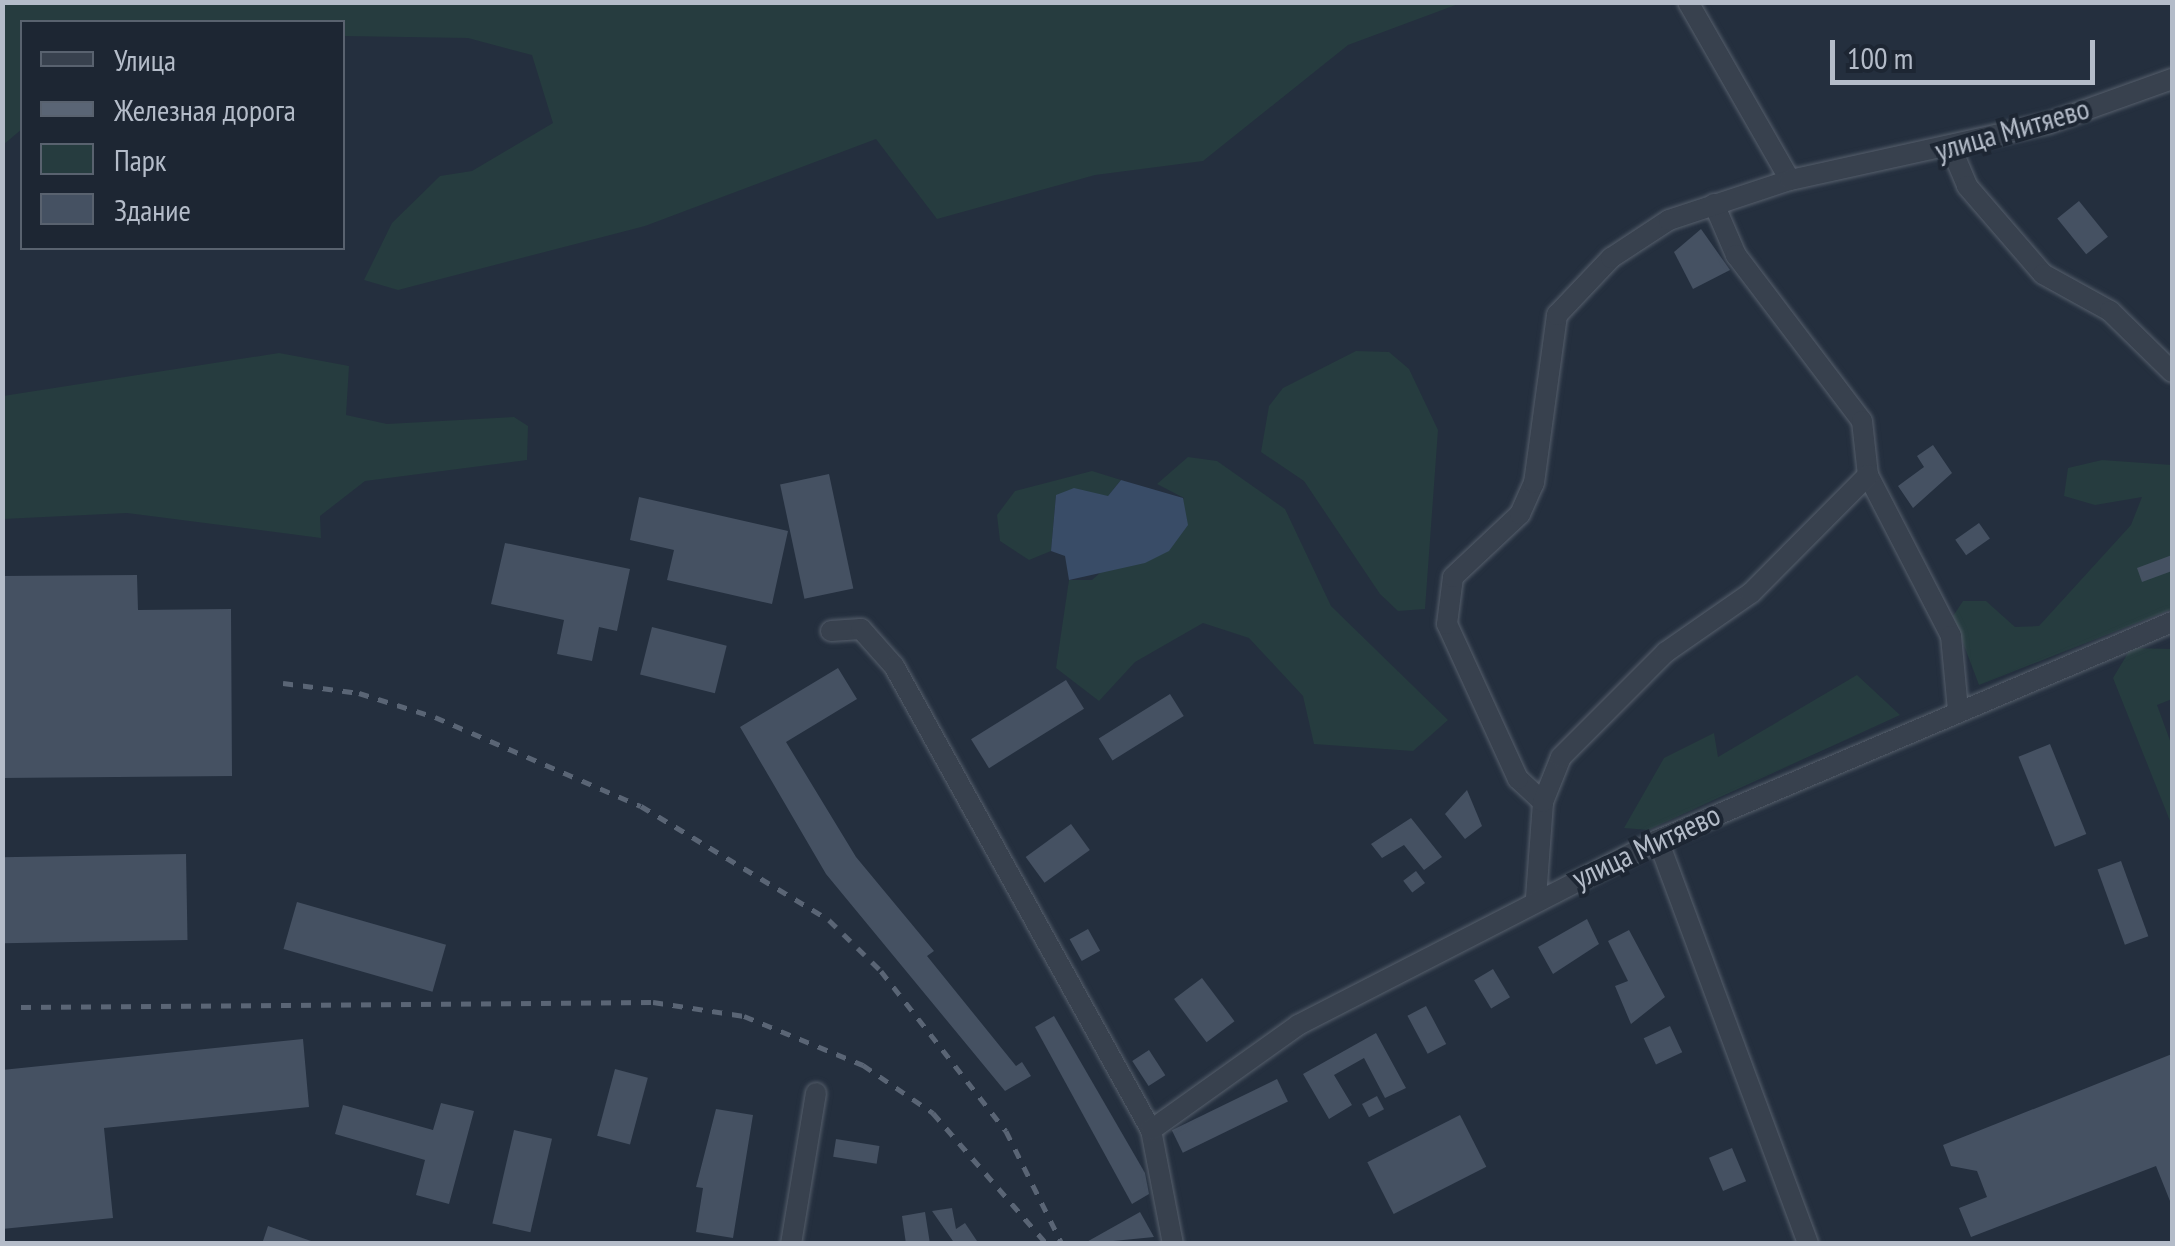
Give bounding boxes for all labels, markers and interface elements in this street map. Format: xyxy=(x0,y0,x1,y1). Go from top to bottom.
legend xyxy=(20,20,345,250)
scale bar xyxy=(1835,20,2100,82)
text: 100 m xyxy=(1847,38,1913,77)
text: Улица xyxy=(114,40,176,79)
text: Железная дорога xyxy=(114,90,296,129)
street label: улица Митяево xyxy=(1931,90,2093,168)
text: Парк xyxy=(114,140,166,179)
text: Здание xyxy=(114,190,191,229)
street label: улица Митяево xyxy=(1566,796,1726,896)

